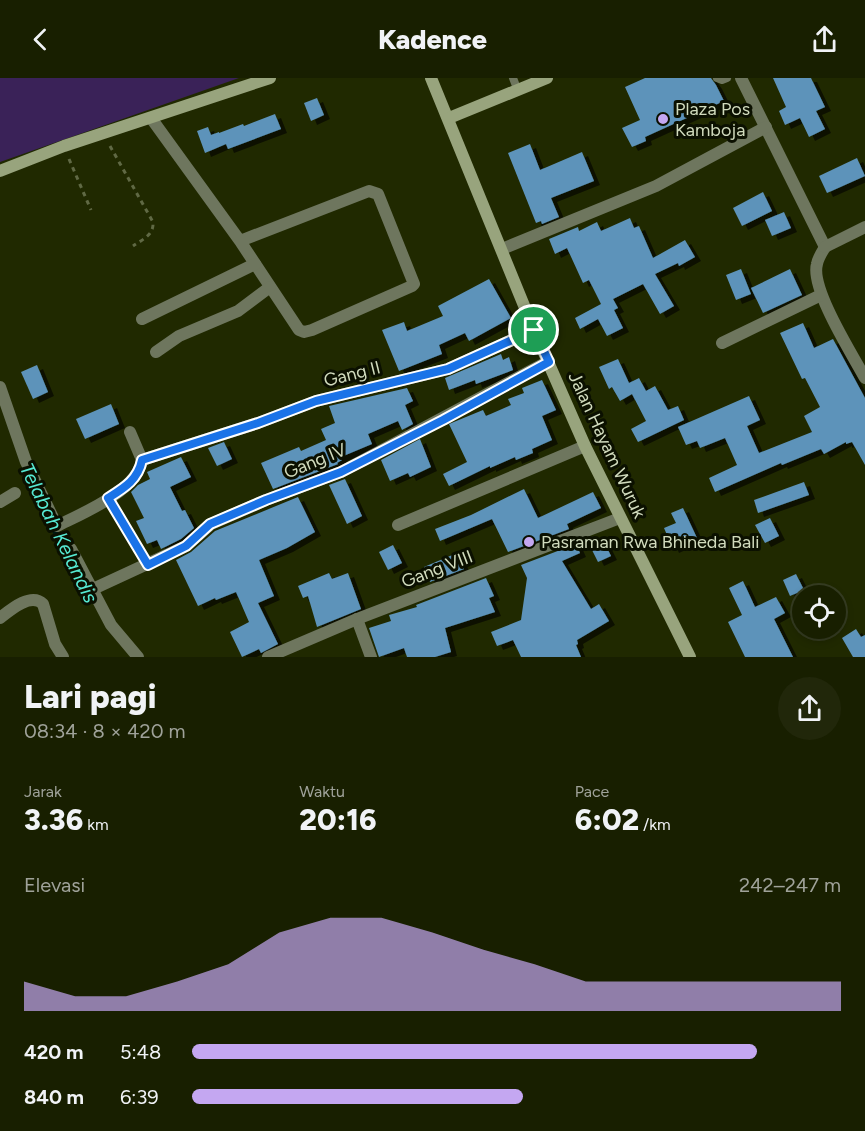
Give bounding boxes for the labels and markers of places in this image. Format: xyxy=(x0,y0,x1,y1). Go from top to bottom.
place label: Plaza Pos Kamboja xyxy=(675,98,750,141)
marker: Plaza Pos Kamboja xyxy=(656,112,670,126)
pin xyxy=(508,304,559,355)
place label: Pasraman Rwa Bhineda Bali xyxy=(541,531,759,553)
marker: Pasraman Rwa Bhineda Bali xyxy=(522,535,536,549)

